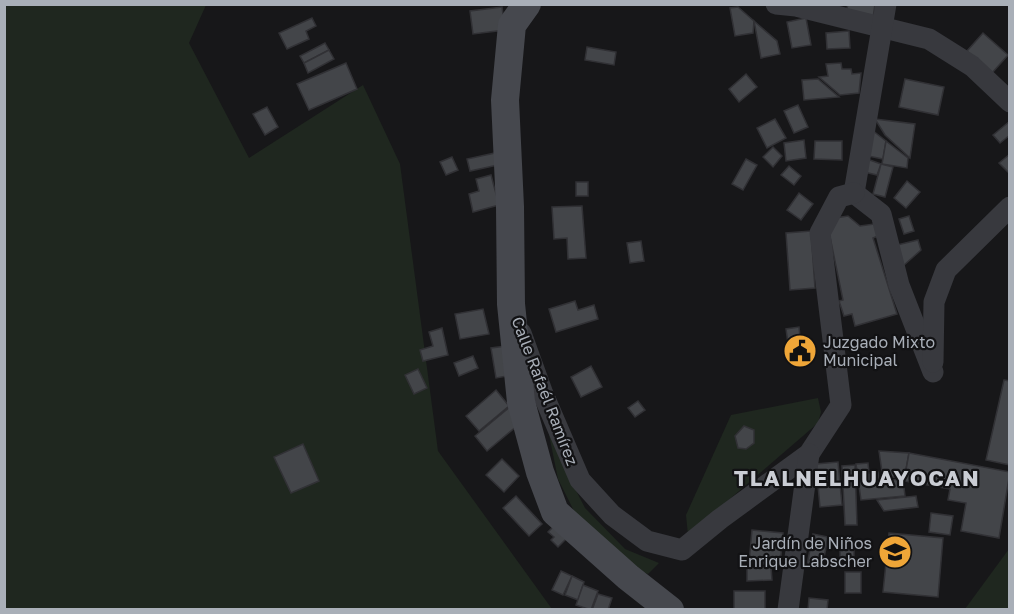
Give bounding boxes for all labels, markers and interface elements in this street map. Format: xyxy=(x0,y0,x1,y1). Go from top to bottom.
street label: Calle Rafaél Ramírez xyxy=(507,314,583,468)
place label: Juzgado Mixto Municipal xyxy=(823,332,935,370)
public building icon: Juzgado Mixto Municipal xyxy=(782,333,818,369)
district label: TLALNELHUAYOCAN xyxy=(734,464,980,491)
place label: Jardín de Niños Enrique Labscher xyxy=(738,533,872,571)
school or university icon: Jardín de Niños Enrique Labscher xyxy=(877,534,913,570)

